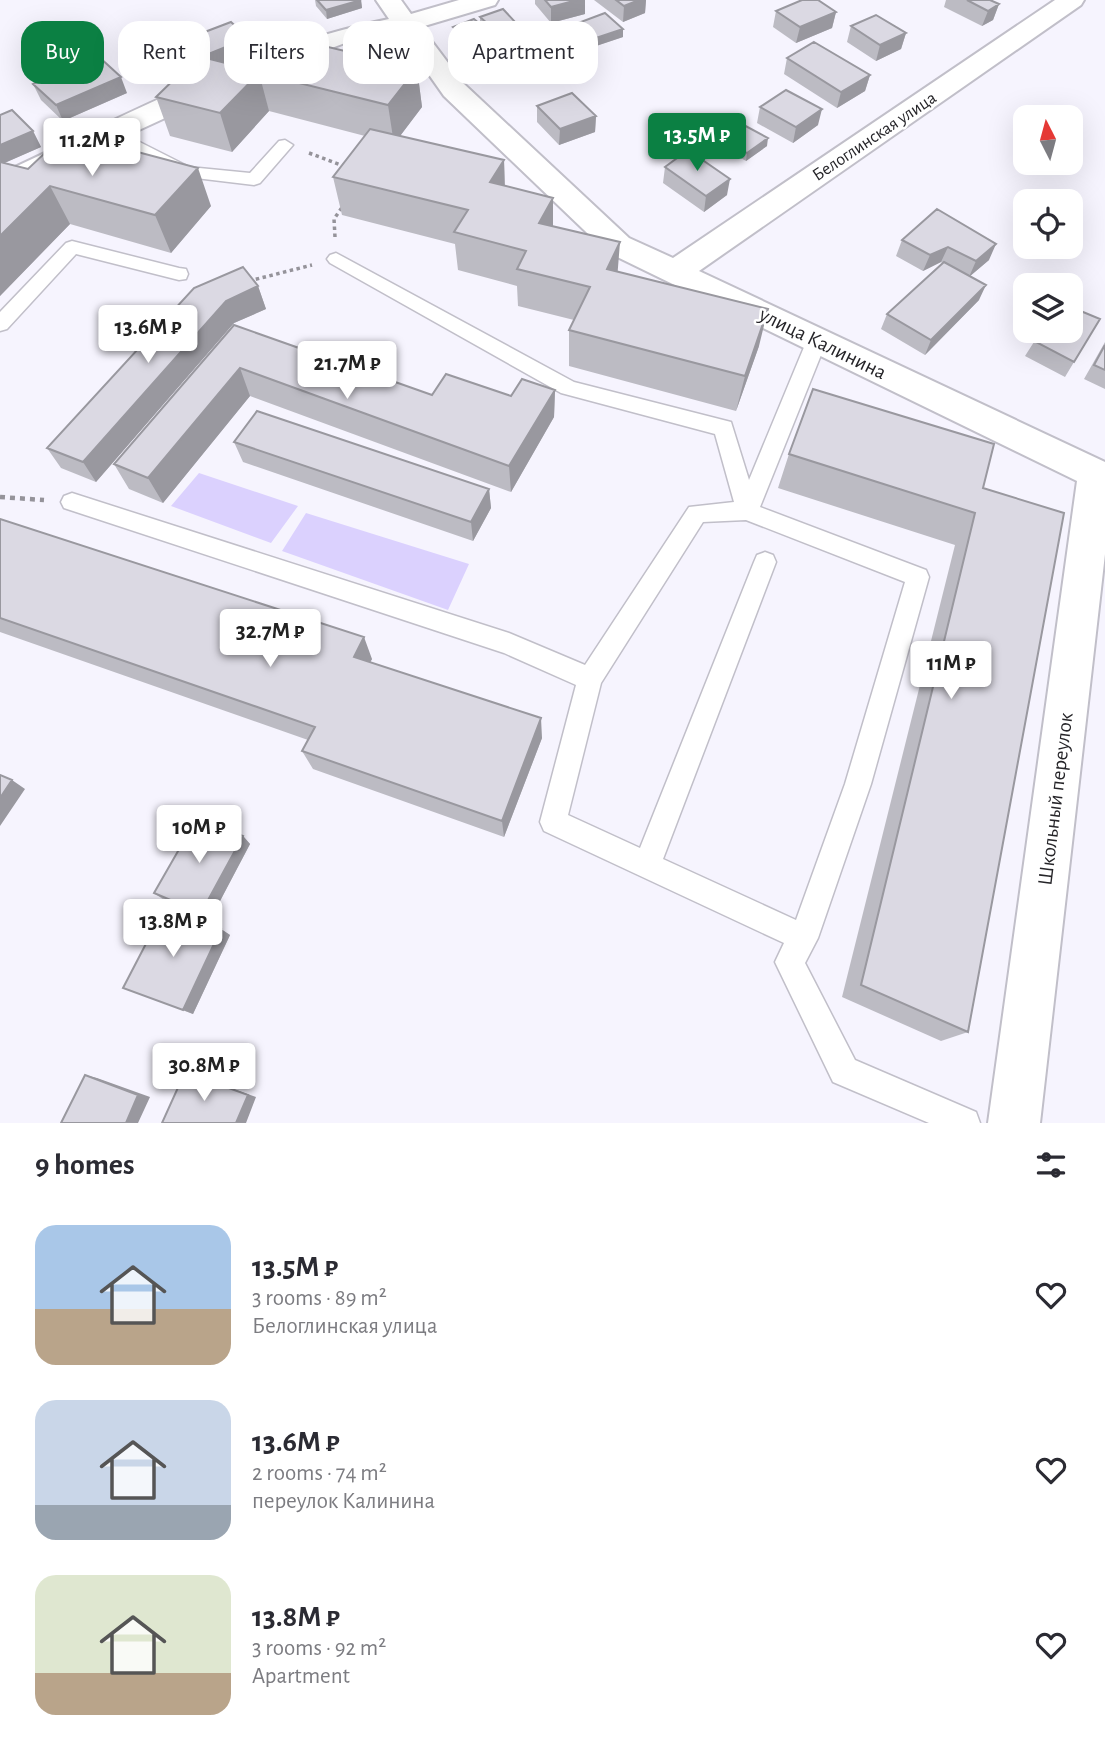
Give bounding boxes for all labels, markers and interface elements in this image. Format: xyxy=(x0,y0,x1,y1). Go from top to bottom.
chip: Buy xyxy=(21,21,104,84)
chip: Rent xyxy=(118,21,210,84)
chip: Filters xyxy=(224,21,329,84)
chip: New xyxy=(343,21,434,84)
chip: Apartment xyxy=(448,21,598,84)
street label: Белоглинская улица xyxy=(809,89,940,185)
north arrow xyxy=(1013,105,1083,175)
map controls xyxy=(1013,105,1083,343)
pin: 13.5M ₽ xyxy=(632,114,762,173)
pin: 11.2M ₽ xyxy=(27,118,157,178)
text: 13.5M ₽ xyxy=(664,124,730,147)
text: 11.2M ₽ xyxy=(59,129,125,152)
button: locate xyxy=(1013,189,1083,259)
button: layers xyxy=(1013,273,1083,343)
street label: улица Калинина xyxy=(755,303,890,383)
pin: 13.6M ₽ xyxy=(83,306,213,365)
text: 13.6M ₽ xyxy=(114,316,182,339)
pin: 21.7M ₽ xyxy=(282,342,412,401)
text: 21.7M ₽ xyxy=(314,352,380,375)
pin: 32.7M ₽ xyxy=(205,610,335,669)
text: 32.7M ₽ xyxy=(236,620,304,643)
pin: 11M ₽ xyxy=(902,642,1000,701)
text: 11M ₽ xyxy=(926,652,976,675)
street label: Школьный переулок xyxy=(1034,711,1077,887)
pin: 10M ₽ xyxy=(150,806,248,865)
text: 10M ₽ xyxy=(173,816,225,839)
pin: 13.8M ₽ xyxy=(108,900,238,959)
text: 13.8M ₽ xyxy=(139,910,207,933)
pin: 30.8M ₽ xyxy=(139,1044,269,1103)
text: 30.8M ₽ xyxy=(168,1054,240,1077)
icon: filters xyxy=(1032,1146,1070,1184)
text: 9 homes xyxy=(35,1150,135,1180)
text: 13.5M ₽ xyxy=(252,1252,338,1282)
icon: home xyxy=(91,1253,175,1337)
icon: heart xyxy=(1032,1276,1070,1314)
text: 3 rooms · 89 m² xyxy=(252,1287,387,1310)
text: Белоглинская улица xyxy=(252,1315,438,1338)
text: 13.6M ₽ xyxy=(252,1427,340,1457)
icon: home xyxy=(91,1428,175,1512)
icon: heart xyxy=(1032,1451,1070,1489)
text: 2 rooms · 74 m² xyxy=(252,1462,387,1485)
text: переулок Калинина xyxy=(252,1490,435,1513)
text: 13.8M ₽ xyxy=(252,1602,340,1632)
icon: home xyxy=(91,1603,175,1687)
icon: heart xyxy=(1032,1626,1070,1664)
text: 3 rooms · 92 m² xyxy=(252,1637,386,1660)
text: Apartment xyxy=(252,1665,350,1688)

